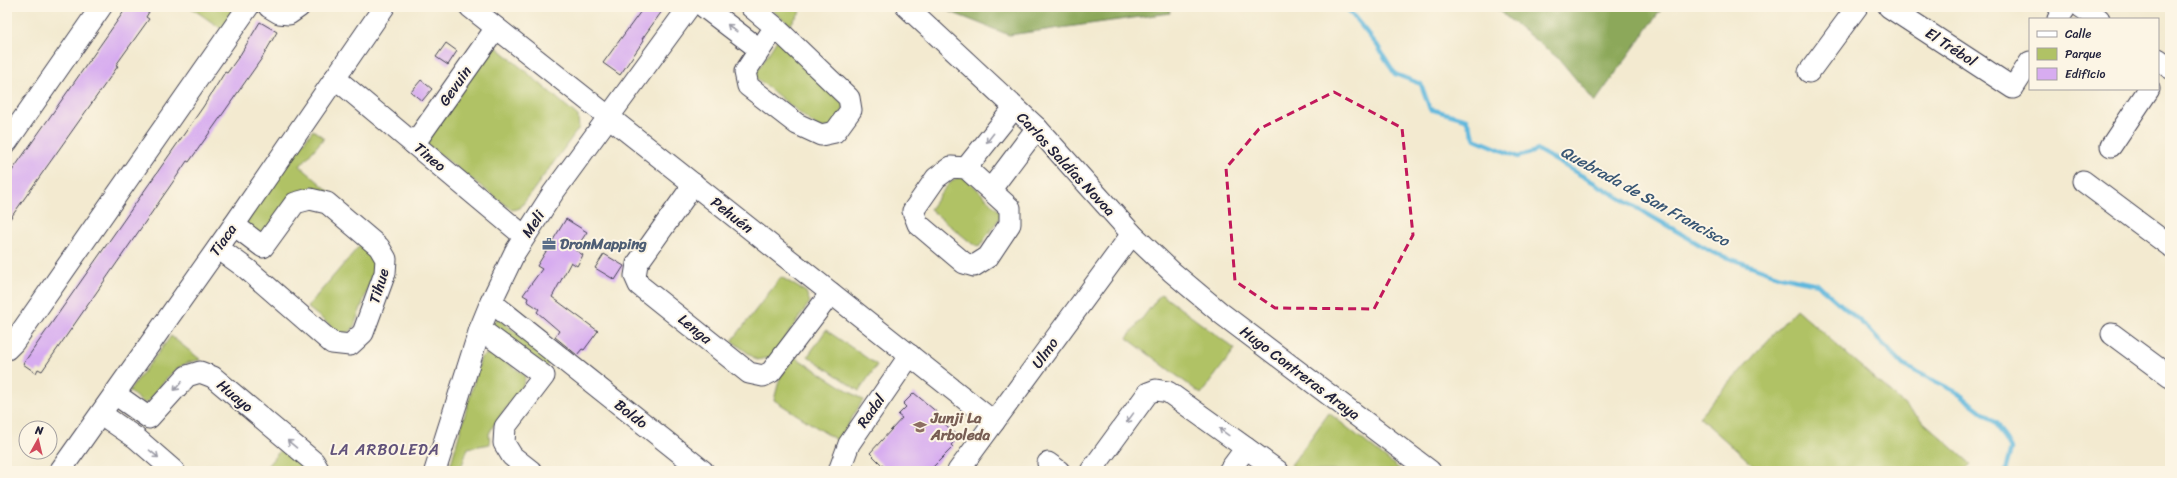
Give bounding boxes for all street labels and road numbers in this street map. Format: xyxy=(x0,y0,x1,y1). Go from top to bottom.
street label: El Trébol xyxy=(1920,21,1983,74)
street label: Gevuin xyxy=(432,60,478,112)
street label: Carlos Saldías Novoa xyxy=(1010,105,1122,223)
street label: Tineo xyxy=(408,136,452,179)
street label: Pehuén xyxy=(705,190,759,240)
street label: Meli xyxy=(514,204,552,243)
street label: Tiaca xyxy=(202,218,244,262)
street label: Tihue xyxy=(361,265,397,307)
street label: Lenga xyxy=(672,307,718,351)
street label: Hugo Contreras Araya xyxy=(1234,319,1366,427)
street label: Ulmo xyxy=(1025,332,1066,374)
street label: Huayo xyxy=(211,373,260,420)
street label: Radal xyxy=(850,388,892,433)
street label: Boldo xyxy=(608,392,654,436)

